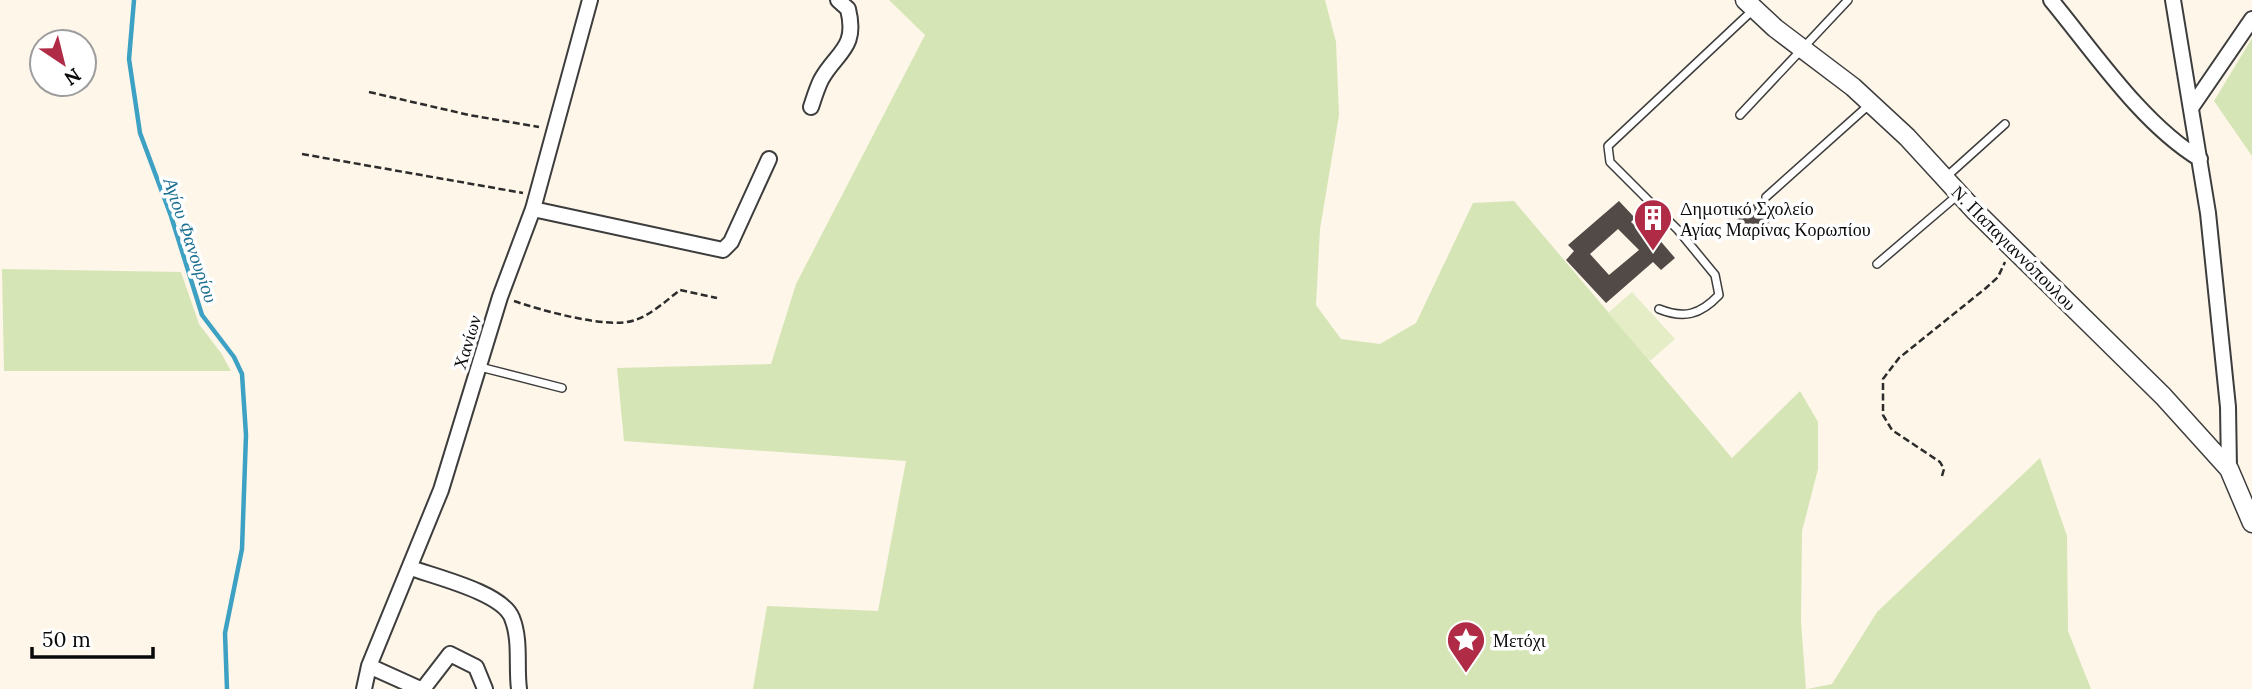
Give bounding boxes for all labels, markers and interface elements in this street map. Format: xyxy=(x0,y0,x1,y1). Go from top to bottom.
north arrow xyxy=(28,28,98,98)
text: N xyxy=(60,63,86,91)
water label: Αγίου Φανουρίου xyxy=(158,173,224,306)
street label: Ν. Παπαγιαννόπουλου xyxy=(1947,181,2081,315)
building icon: Δημοτικό Σχολείο Αγίας Μαρίνας Κορωπίου xyxy=(1632,197,1674,252)
place label: Δημοτικό Σχολείο Αγίας Μαρίνας Κορωπίου xyxy=(1680,197,1871,241)
street label: Χανίων xyxy=(448,312,486,372)
scale bar xyxy=(32,616,152,660)
place icon: Μετόχι xyxy=(1445,619,1487,674)
text: 50 m xyxy=(42,626,91,653)
place label: Μετόχι xyxy=(1493,629,1546,652)

